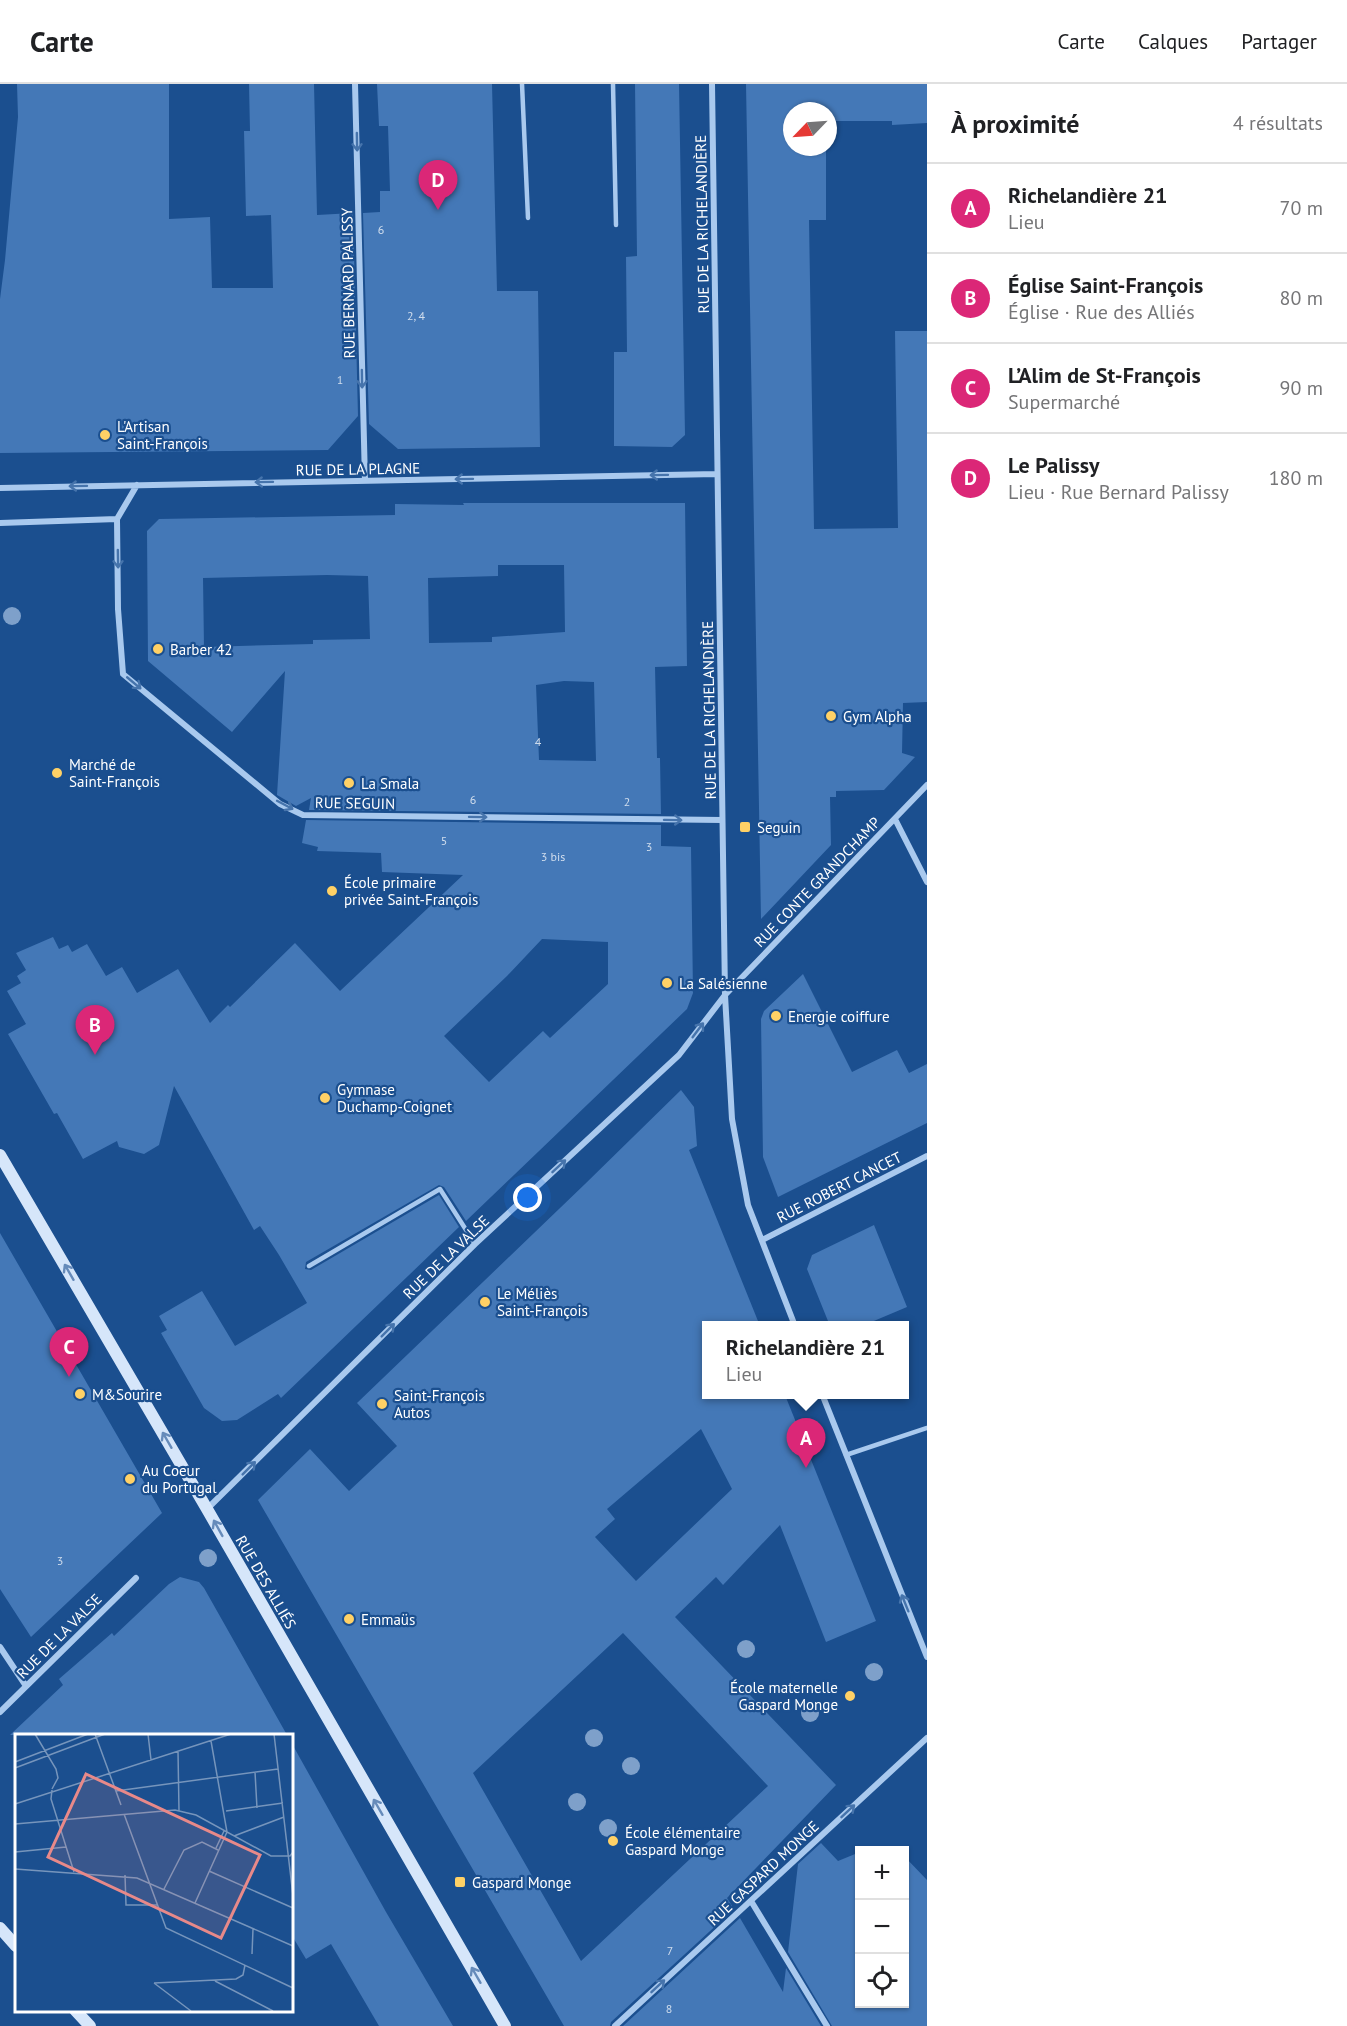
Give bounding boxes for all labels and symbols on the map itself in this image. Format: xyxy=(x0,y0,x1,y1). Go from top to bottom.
north arrow xyxy=(783,102,837,156)
one-way arrow xyxy=(351,132,362,152)
street label: RUE DE LA RICHELANDIÈRE xyxy=(691,135,713,313)
pin: D xyxy=(418,160,458,210)
street label: RUE BERNARD PALISSY xyxy=(337,207,359,359)
house number: 6 xyxy=(378,222,384,237)
house number: 2, 4 xyxy=(407,308,425,323)
one-way arrow xyxy=(357,369,368,389)
house number: 1 xyxy=(337,372,343,387)
place label: L'Artisan Saint-François xyxy=(117,417,208,453)
marker: L'Artisan Saint-François xyxy=(98,428,112,442)
street label: RUE DE LA PLAGNE xyxy=(296,458,420,480)
one-way arrow xyxy=(649,470,669,481)
one-way arrow xyxy=(454,473,474,485)
one-way arrow xyxy=(255,476,275,488)
one-way arrow xyxy=(69,480,89,492)
one-way arrow xyxy=(112,549,124,569)
street label: RUE DE LA RICHELANDIÈRE xyxy=(698,621,720,799)
place label: Barber 42 xyxy=(170,640,232,659)
marker: Barber 42 xyxy=(151,642,165,656)
one-way arrow xyxy=(125,676,141,689)
place label: Gym Alpha xyxy=(843,707,912,726)
marker: Gym Alpha xyxy=(824,709,838,723)
house number: 4 xyxy=(535,734,542,749)
place label: Marché de Saint-François xyxy=(69,755,160,791)
marker: Marché de Saint-François xyxy=(50,766,64,780)
place label: La Smala xyxy=(361,774,419,793)
marker: La Smala xyxy=(342,776,356,790)
house number: 6 xyxy=(470,792,476,807)
street label: RUE SEGUIN xyxy=(315,793,395,813)
house number: 2 xyxy=(624,794,630,809)
one-way arrow xyxy=(276,799,293,811)
one-way arrow xyxy=(467,811,487,823)
street label: RUE CONTE GRANDCHAMP xyxy=(750,813,884,951)
one-way arrow xyxy=(662,814,682,825)
place label: Seguin xyxy=(757,818,801,837)
marker: Seguin xyxy=(738,820,752,834)
house number: 5 xyxy=(441,833,447,848)
house number: 3 xyxy=(646,839,652,854)
house number: 3 bis xyxy=(541,849,565,864)
place label: École primaire privée Saint-François xyxy=(344,873,478,909)
marker: École primaire privée Saint-François xyxy=(325,884,339,898)
place label: La Salésienne xyxy=(679,974,767,993)
marker: La Salésienne xyxy=(660,976,674,990)
pin: B xyxy=(76,1006,115,1055)
place label: Energie coiffure xyxy=(788,1007,890,1026)
marker: Energie coiffure xyxy=(769,1009,783,1023)
one-way arrow xyxy=(691,1023,704,1039)
place label: Gymnase Duchamp-Coignet xyxy=(337,1080,452,1116)
marker: Gymnase Duchamp-Coignet xyxy=(318,1091,332,1105)
street label: RUE ROBERT CANCET xyxy=(773,1147,905,1227)
one-way arrow xyxy=(551,1159,566,1174)
your location xyxy=(513,1183,542,1212)
street label: RUE DE LA VALSE xyxy=(399,1211,493,1303)
one-way arrow xyxy=(62,1264,74,1281)
place label: Le Méliès Saint-François xyxy=(497,1284,588,1320)
marker: Le Méliès Saint-François xyxy=(478,1295,492,1309)
one-way arrow xyxy=(380,1323,395,1338)
pin: C xyxy=(50,1328,88,1377)
place label: M&Sourire xyxy=(92,1385,162,1404)
place label: Saint-François Autos xyxy=(394,1386,485,1422)
marker: M&Sourire xyxy=(73,1387,87,1401)
marker: Saint-François Autos xyxy=(375,1397,389,1411)
pin: A xyxy=(786,1418,826,1468)
one-way arrow xyxy=(161,1432,173,1449)
one-way arrow xyxy=(242,1460,257,1475)
place label: Au Coeur du Portugal xyxy=(142,1461,217,1497)
marker: Au Coeur du Portugal xyxy=(123,1472,137,1486)
one-way arrow xyxy=(212,1520,224,1537)
street label: RUE DES ALLIÉS xyxy=(232,1532,300,1632)
house number: 3 xyxy=(57,1553,63,1568)
street label: RUE DE LA VALSE xyxy=(12,1589,106,1683)
one-way arrow xyxy=(899,1594,910,1613)
place label: Emmaüs xyxy=(361,1610,415,1629)
marker: Emmaüs xyxy=(342,1612,356,1626)
place label: École maternelle Gaspard Monge xyxy=(730,1678,838,1714)
marker: École maternelle Gaspard Monge xyxy=(843,1689,857,1703)
inset map xyxy=(15,1734,292,2011)
one-way arrow xyxy=(372,1799,384,1816)
one-way arrow xyxy=(840,1804,855,1818)
street label: RUE GASPARD MONGE xyxy=(703,1817,823,1929)
place label: École élémentaire Gaspard Monge xyxy=(625,1823,740,1859)
marker: École élémentaire Gaspard Monge xyxy=(606,1834,620,1848)
place label: Gaspard Monge xyxy=(472,1873,571,1892)
marker: Gaspard Monge xyxy=(453,1875,467,1889)
house number: 7 xyxy=(667,1943,673,1958)
one-way arrow xyxy=(469,1967,481,1984)
one-way arrow xyxy=(651,1979,666,1993)
house number: 8 xyxy=(666,2001,672,2016)

